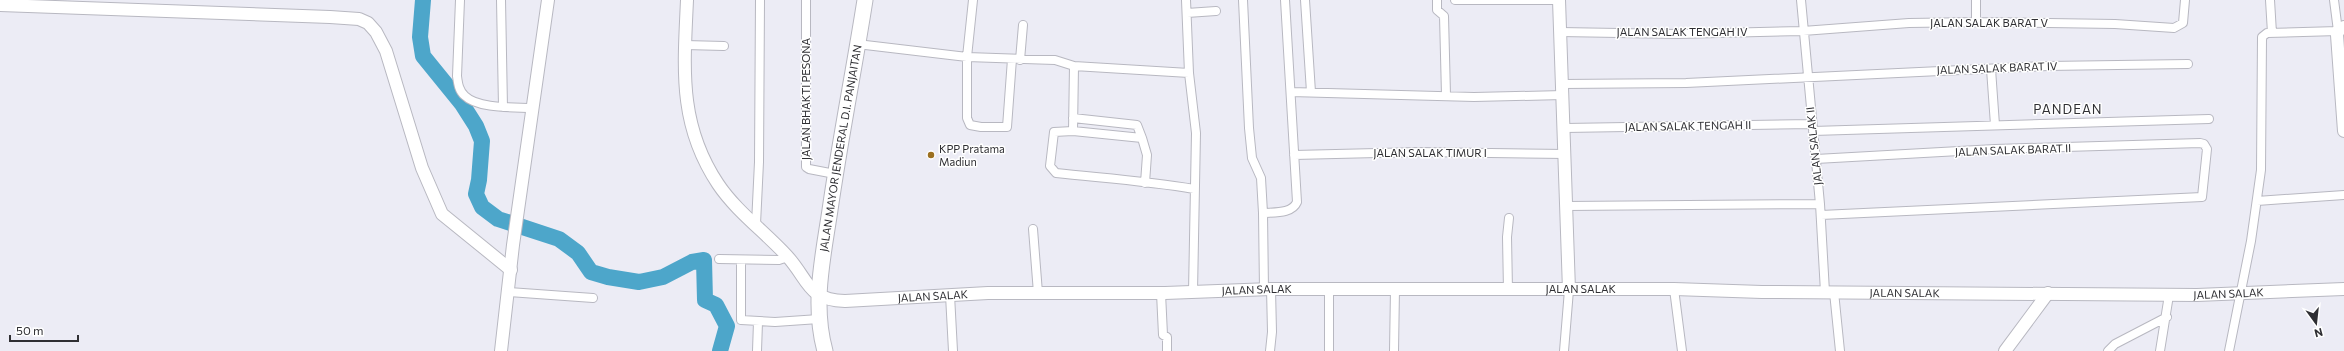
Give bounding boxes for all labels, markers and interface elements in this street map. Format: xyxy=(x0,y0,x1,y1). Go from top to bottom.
street label: JALAN SALAK BARAT V xyxy=(1930,16,2048,30)
street label: JALAN SALAK TENGAH IV xyxy=(1616,25,1748,39)
street label: JALAN BHAKTI PESONA xyxy=(799,37,813,160)
street label: JALAN MAYOR JENDERAL D.I. PANJAITAN xyxy=(817,43,864,253)
street label: JALAN SALAK BARAT IV xyxy=(1936,59,2058,77)
district label: PANDEAN xyxy=(2033,101,2103,117)
street label: JALAN SALAK II xyxy=(1803,106,1825,186)
street label: JALAN SALAK TENGAH II xyxy=(1625,118,1751,134)
street label: JALAN SALAK BARAT II xyxy=(1955,141,2071,159)
place label: KPP Pratama Madiun xyxy=(939,142,1005,168)
street label: JALAN SALAK TIMUR I xyxy=(1373,146,1487,160)
marker: KPP Pratama Madiun xyxy=(926,150,936,160)
street label: JALAN SALAK xyxy=(1221,282,1293,298)
street label: JALAN SALAK xyxy=(1545,282,1617,296)
street label: JALAN SALAK xyxy=(2193,285,2265,302)
street label: JALAN SALAK xyxy=(1869,286,1941,300)
street label: JALAN SALAK xyxy=(897,287,969,305)
north arrow xyxy=(2296,303,2336,343)
scale bar xyxy=(10,317,78,343)
text: 50 m xyxy=(16,323,44,337)
text: N xyxy=(2313,326,2324,340)

